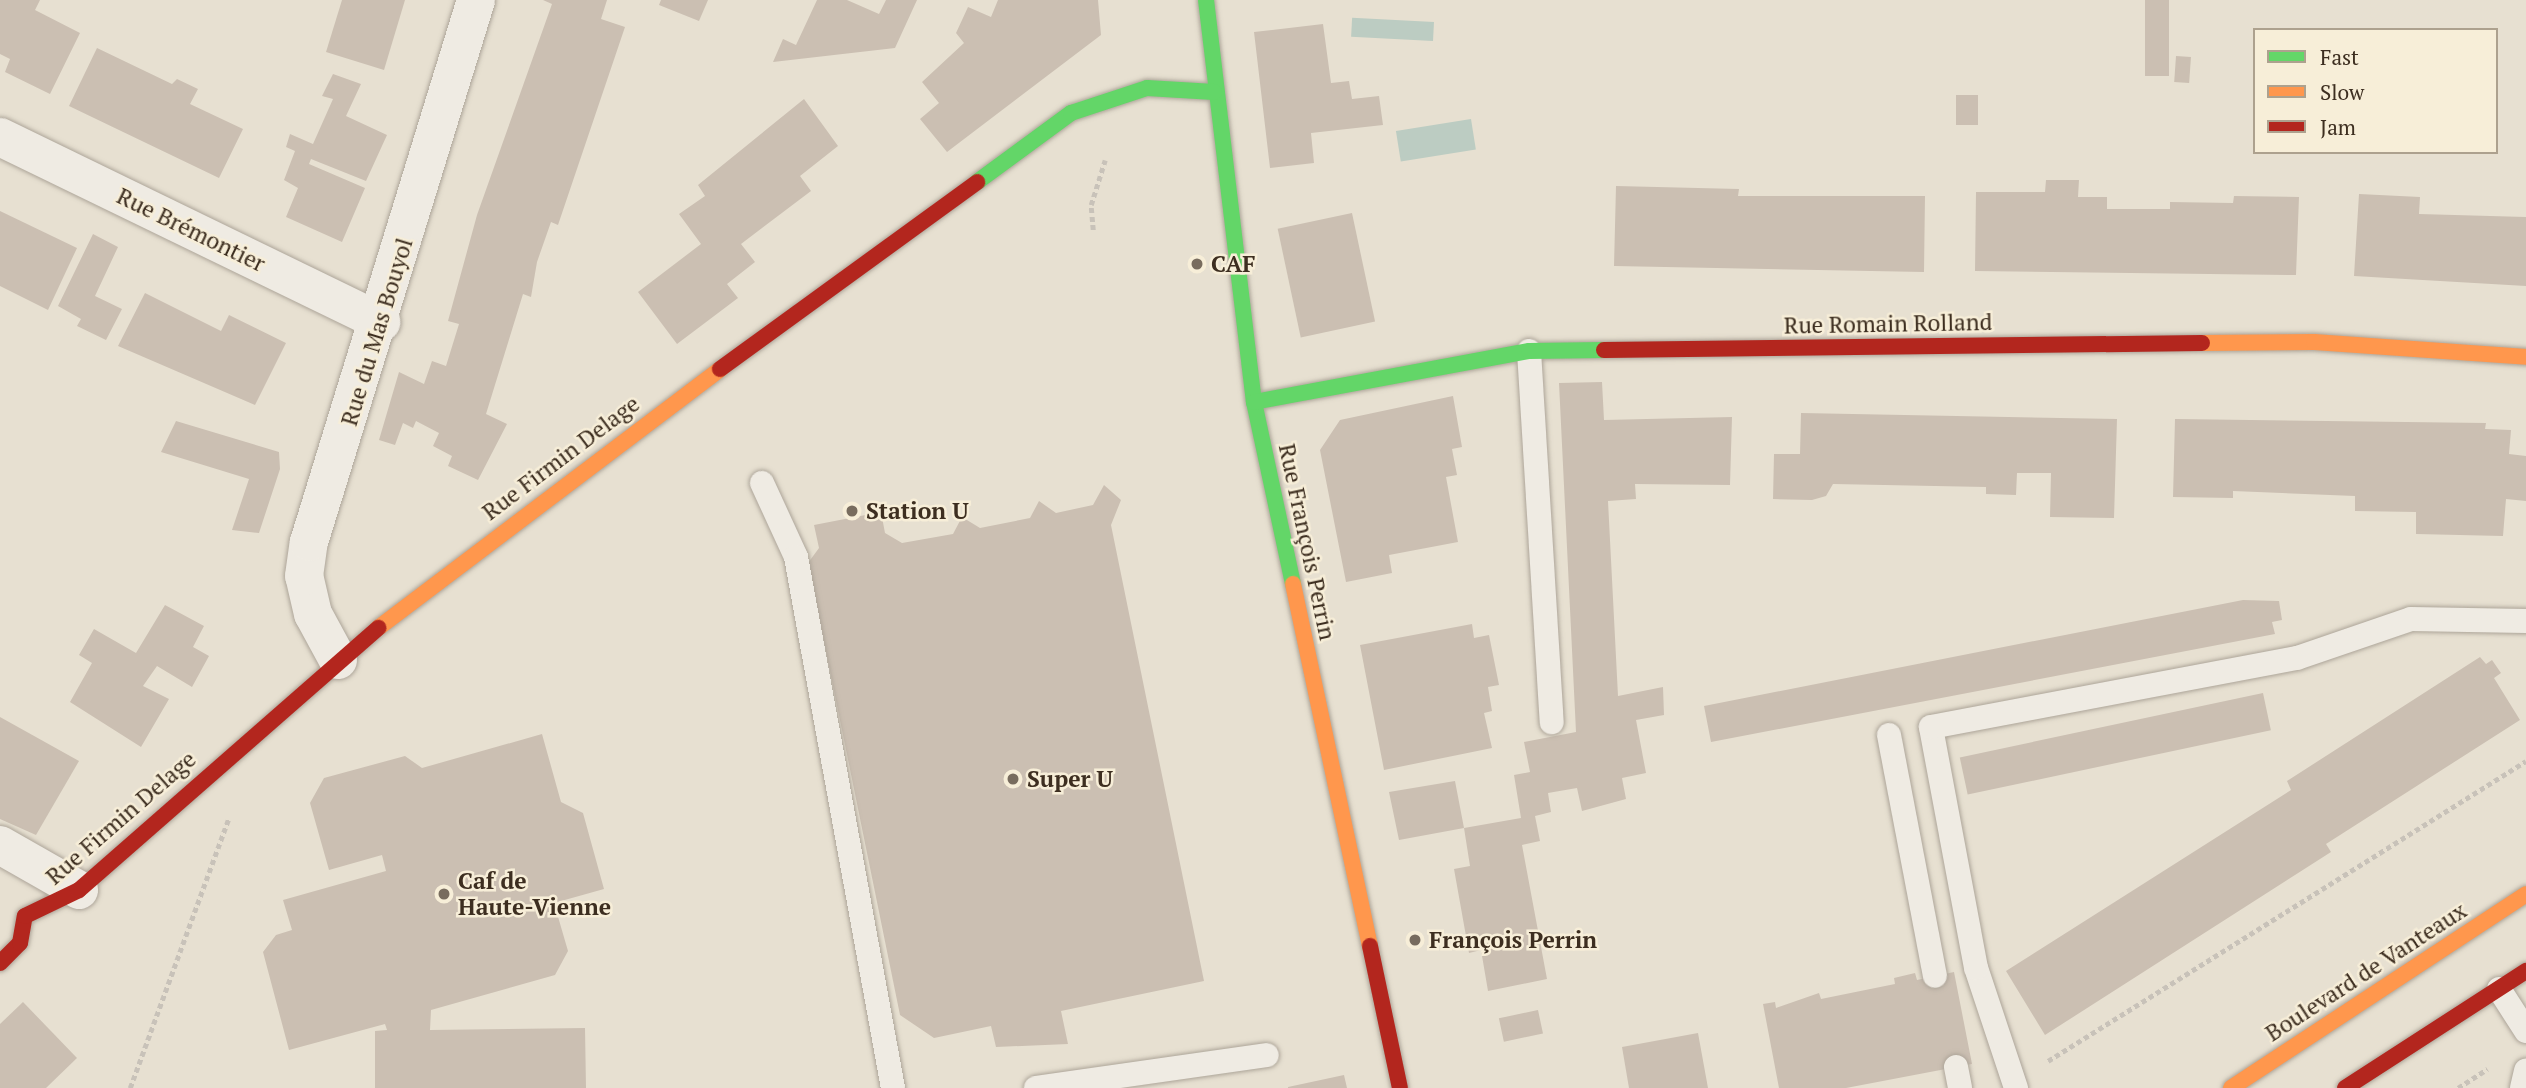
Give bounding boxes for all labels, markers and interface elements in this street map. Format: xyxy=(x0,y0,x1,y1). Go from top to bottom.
legend xyxy=(2253,28,2498,154)
text: Fast xyxy=(2320,43,2359,71)
text: Slow xyxy=(2320,78,2364,106)
text: Jam xyxy=(2320,113,2356,141)
street label: Rue Brémontier xyxy=(112,182,270,278)
street label: Rue du Mas Bouyol xyxy=(335,235,419,429)
place label: CAF xyxy=(1211,250,1255,278)
marker: CAF xyxy=(1189,256,1205,272)
street label: Rue Romain Rolland xyxy=(1784,308,1992,340)
street label: Rue Firmin Delage xyxy=(477,390,645,526)
street label: Rue François Perrin xyxy=(1273,441,1341,643)
place label: Station U xyxy=(866,497,969,525)
marker: Station U xyxy=(844,503,860,519)
street label: Rue Firmin Delage xyxy=(40,745,202,891)
place label: Super U xyxy=(1027,765,1113,793)
marker: Super U xyxy=(1005,771,1021,787)
place label: Caf de Haute-Vienne xyxy=(458,867,611,921)
marker: Caf de Haute-Vienne xyxy=(436,886,452,902)
street label: Boulevard de Vanteaux xyxy=(2260,897,2472,1047)
place label: François Perrin xyxy=(1429,926,1597,954)
marker: François Perrin xyxy=(1407,932,1423,948)

